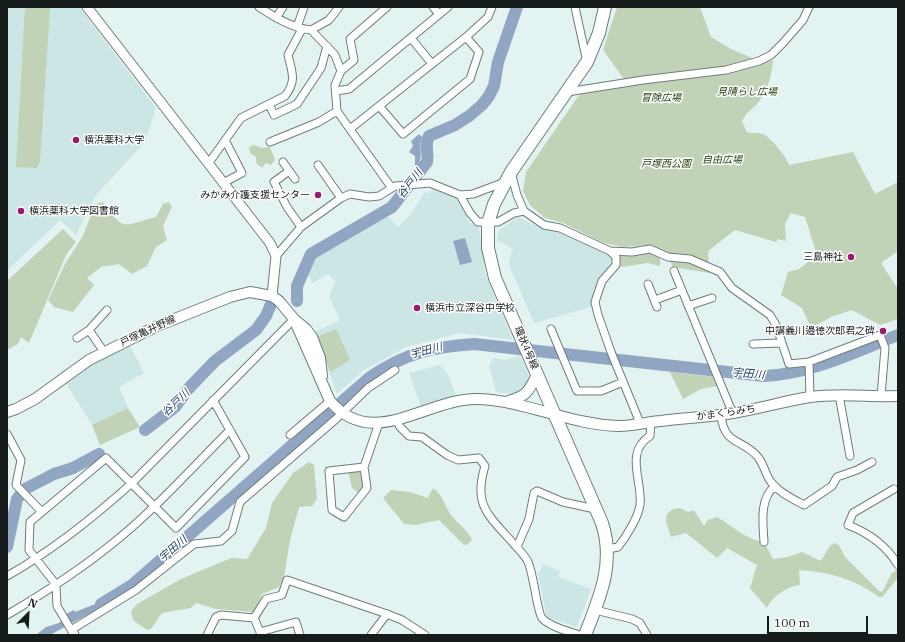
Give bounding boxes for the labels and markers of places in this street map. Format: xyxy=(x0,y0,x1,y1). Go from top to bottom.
place label: 横浜薬科大学 xyxy=(84,134,144,146)
marker: 横浜薬科大学 xyxy=(71,135,81,145)
place label: みかみ介護支援センター xyxy=(200,189,310,201)
marker: みかみ介護支援センター xyxy=(313,190,323,200)
place label: 横浜薬科大学図書館 xyxy=(29,205,119,217)
marker: 横浜薬科大学図書館 xyxy=(16,206,26,216)
place label: 三島神社 xyxy=(803,251,843,263)
marker: 三島神社 xyxy=(846,252,856,262)
place label: 横浜市立深谷中学校 xyxy=(425,302,515,314)
marker: 横浜市立深谷中学校 xyxy=(412,303,422,313)
place label: 中講義川邉徳次郎君之碑 xyxy=(765,325,875,337)
marker: 中講義川邉徳次郎君之碑 xyxy=(878,326,888,336)

